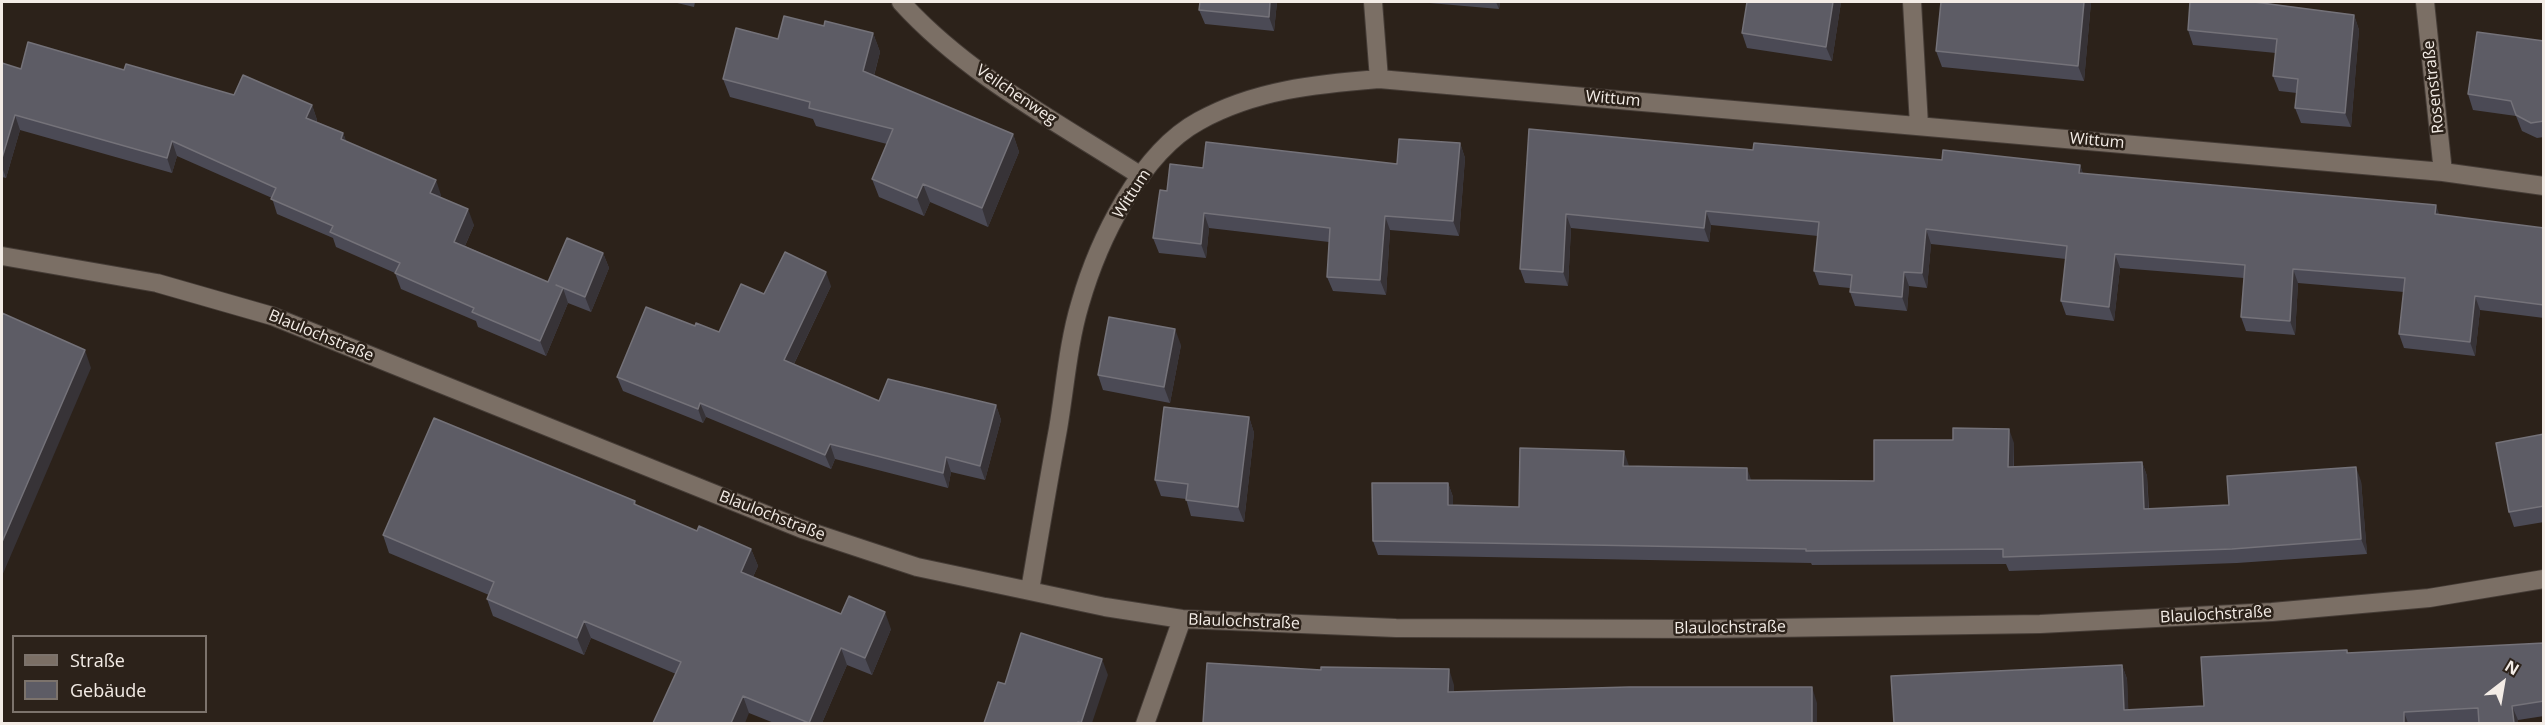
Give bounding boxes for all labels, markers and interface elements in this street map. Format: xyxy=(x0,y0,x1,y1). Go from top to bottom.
street label: Rosenstraße xyxy=(2420,39,2448,135)
street label: Veilchenweg xyxy=(972,61,1060,129)
street label: Wittum xyxy=(1585,87,1641,111)
street label: Wittum xyxy=(2069,129,2125,153)
street label: Wittum xyxy=(1109,166,1155,222)
street label: Blaulochstraße xyxy=(266,306,376,366)
street label: Blaulochstraße xyxy=(716,487,828,545)
street label: Blaulochstraße xyxy=(2160,602,2272,628)
street label: Blaulochstraße xyxy=(1188,610,1300,634)
street label: Blaulochstraße xyxy=(1674,617,1786,639)
legend xyxy=(12,635,207,713)
text: Straße xyxy=(70,648,125,672)
north arrow xyxy=(2473,653,2533,713)
text: N xyxy=(2501,655,2524,680)
text: Gebäude xyxy=(70,678,146,702)

